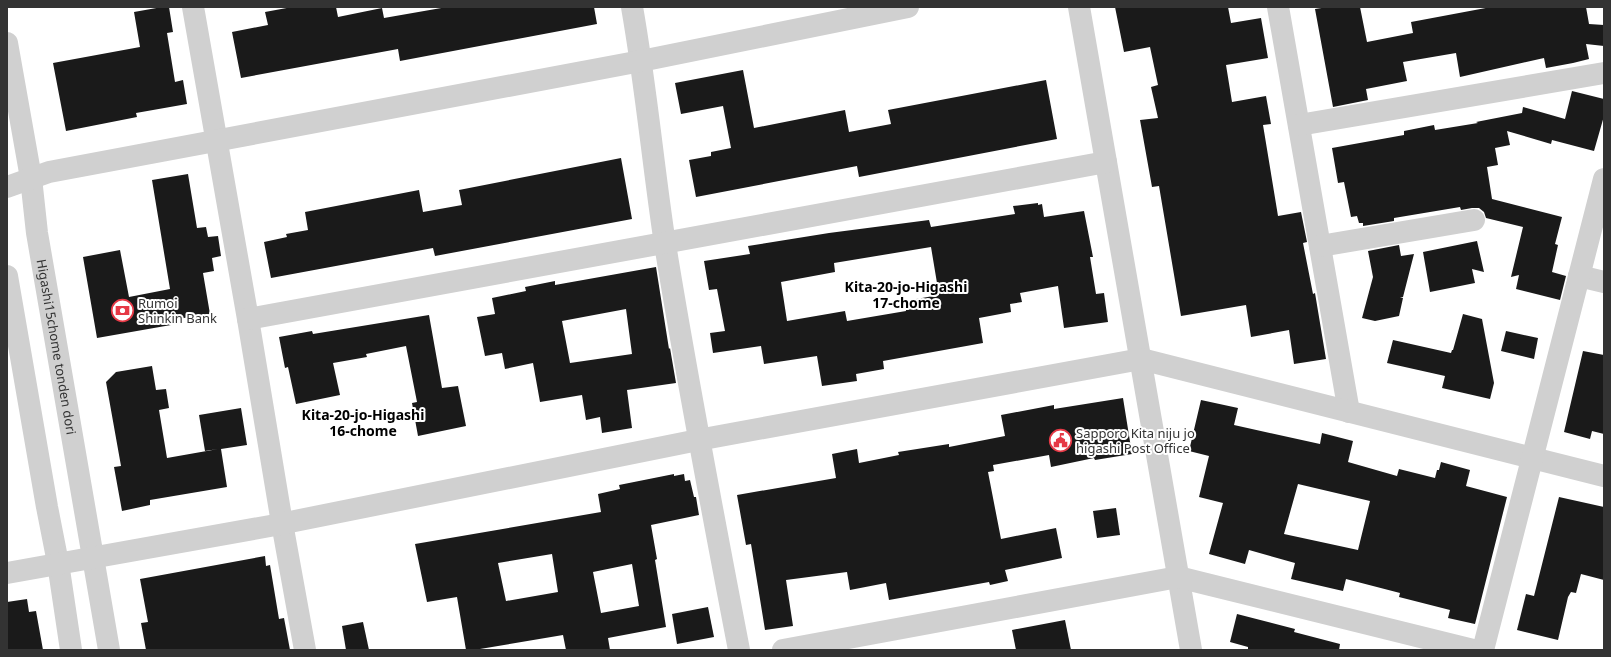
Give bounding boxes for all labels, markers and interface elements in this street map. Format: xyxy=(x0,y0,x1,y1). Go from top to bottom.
street label: Higashi15chome tonden dori xyxy=(33,258,81,436)
district label: Kita-20-jo-Higashi 17-chome xyxy=(845,277,967,312)
place label: Rumoi Shinkin Bank xyxy=(138,294,217,327)
bank icon: Rumoi Shinkin Bank xyxy=(109,297,135,323)
district label: Kita-20-jo-Higashi 16-chome xyxy=(302,405,424,440)
place label: Sapporo Kita niju jo higashi Post Office xyxy=(1076,424,1195,457)
public building icon: Sapporo Kita niju jo higashi Post Office xyxy=(1047,427,1073,453)

